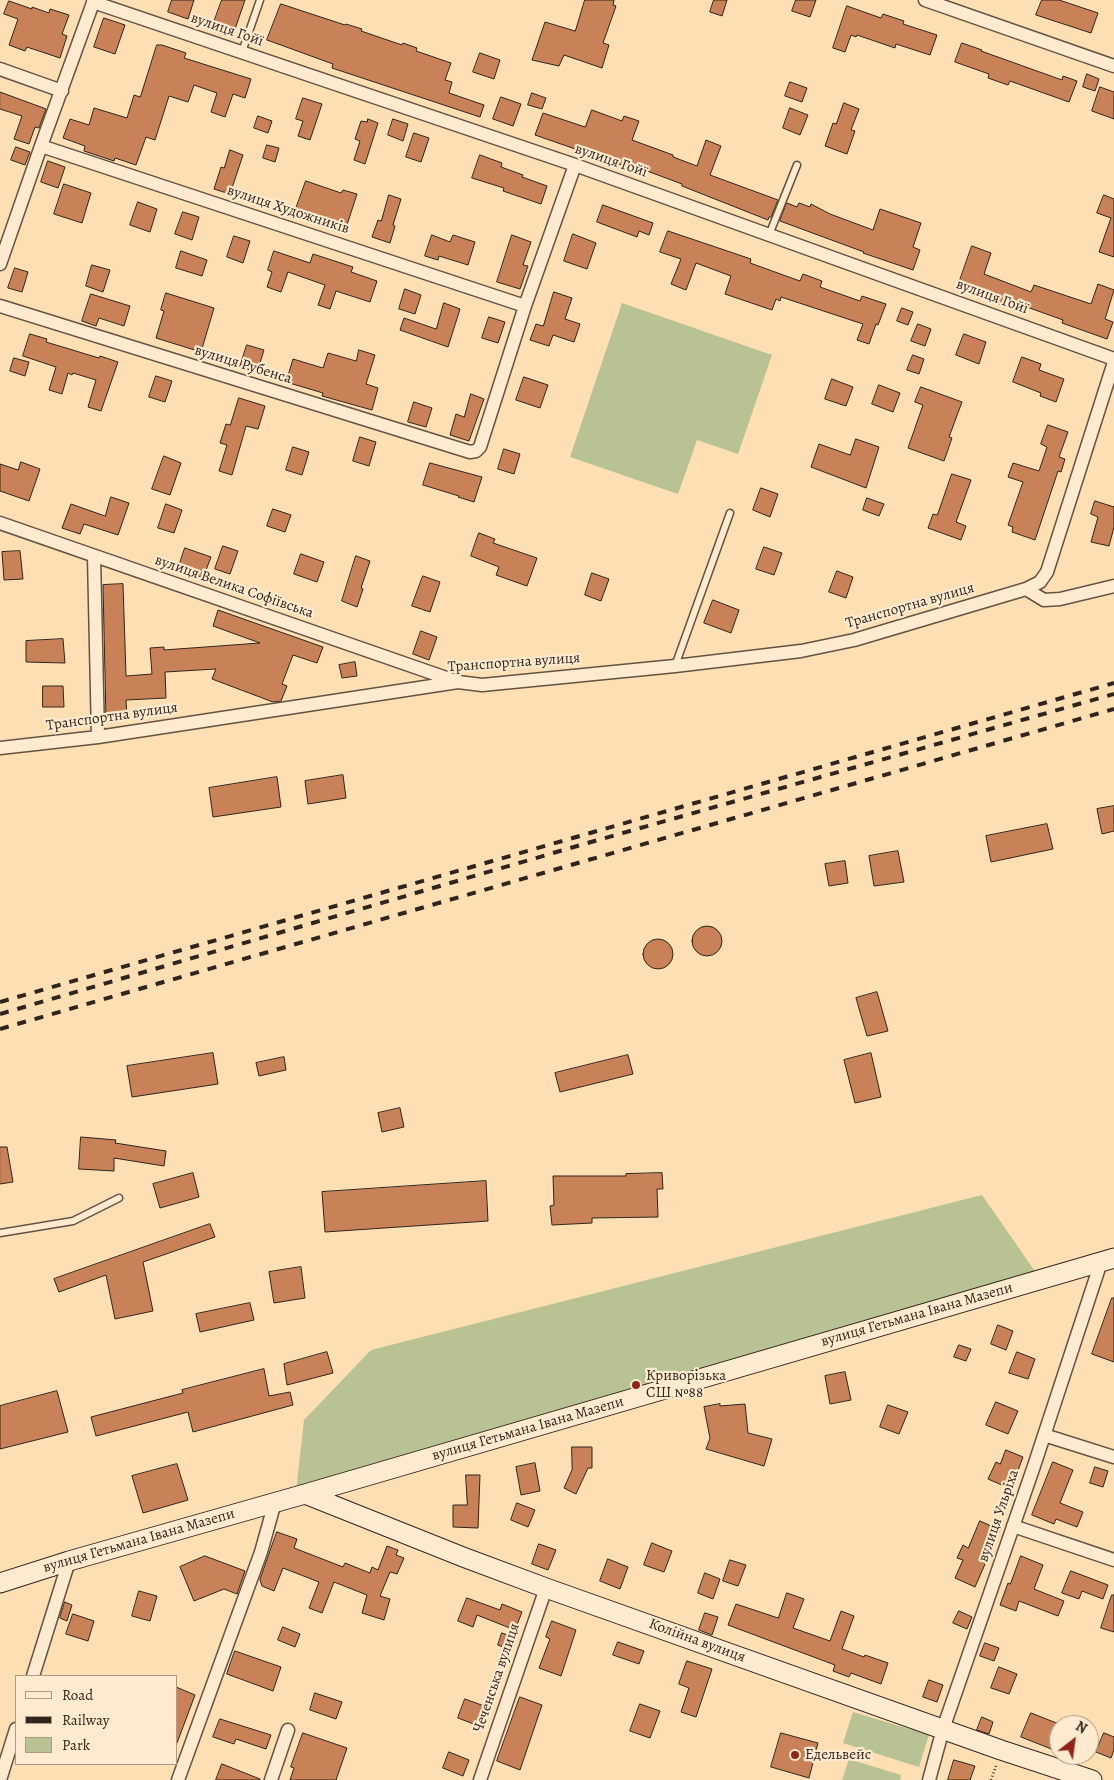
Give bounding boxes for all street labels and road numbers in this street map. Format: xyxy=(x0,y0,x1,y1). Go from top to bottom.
street label: вулиця Гойї xyxy=(188,9,266,51)
street label: вулиця Гойї xyxy=(572,140,650,182)
street label: вулиця Художників xyxy=(225,182,351,238)
street label: вулиця Гойї xyxy=(953,276,1031,318)
street label: вулиця Рубенса xyxy=(192,342,294,388)
street label: вулиця Велика Софіївська xyxy=(152,551,316,623)
street label: Транспортна вулиця xyxy=(844,579,976,633)
street label: Транспортна вулиця xyxy=(447,649,581,677)
street label: Транспортна вулиця xyxy=(45,699,179,735)
street label: вулиця Гетьмана Івана Мазепи xyxy=(819,1279,1015,1351)
street label: вулиця Гетьмана Івана Мазепи xyxy=(430,1393,626,1465)
street label: вулиця Ульріха xyxy=(975,1467,1023,1565)
street label: вулиця Гетьмана Івана Мазепи xyxy=(41,1505,237,1577)
street label: Колійна вулиця xyxy=(646,1615,748,1667)
street label: Чеченська вулиця xyxy=(470,1621,524,1735)

